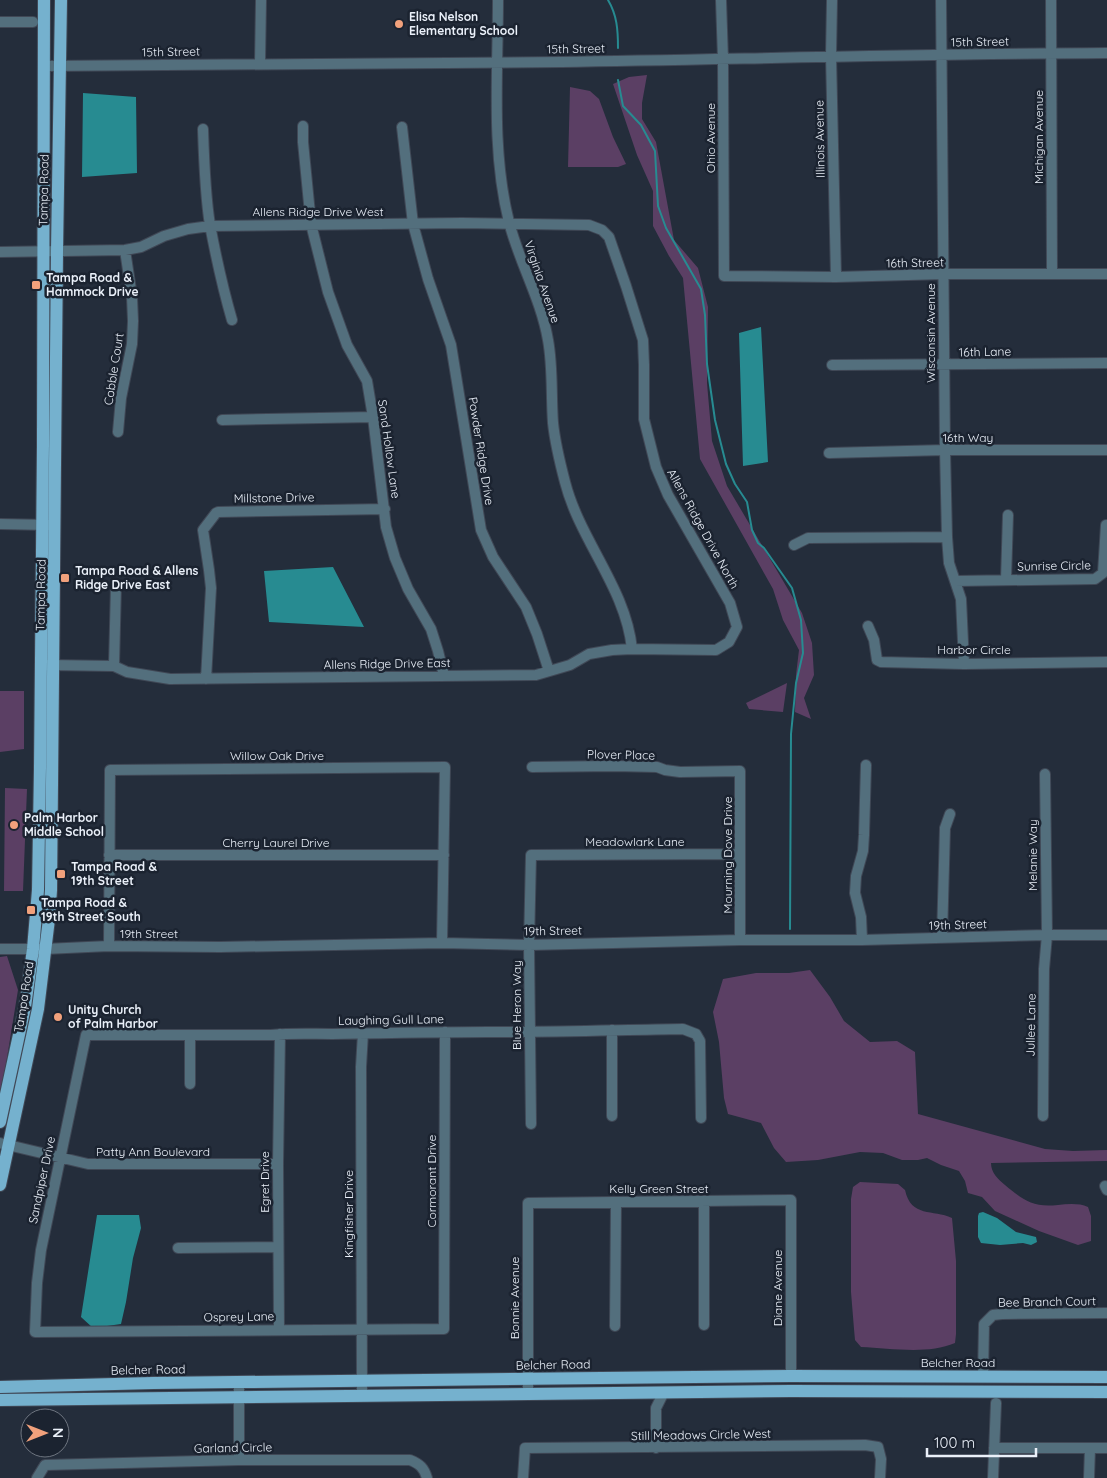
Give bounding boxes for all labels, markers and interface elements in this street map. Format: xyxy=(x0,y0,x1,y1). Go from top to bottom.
place label: Elisa Nelson Elementary School xyxy=(409,9,518,38)
marker: Elisa Nelson Elementary School xyxy=(393,18,405,30)
street label: 15th Street xyxy=(951,33,1009,50)
street label: 15th Street xyxy=(547,40,605,57)
street label: 15th Street xyxy=(142,43,200,60)
street label: Michigan Avenue xyxy=(1031,90,1046,184)
street label: Illinois Avenue xyxy=(811,100,828,178)
street label: Ohio Avenue xyxy=(703,103,718,173)
street label: Tampa Road xyxy=(35,154,52,226)
street label: Allens Ridge Drive West xyxy=(252,204,384,219)
street label: Virginia Avenue xyxy=(521,239,564,325)
street label: 16th Street xyxy=(886,254,944,271)
place label: Tampa Road & Hammock Drive xyxy=(46,270,139,299)
marker: Tampa Road & Hammock Drive xyxy=(30,279,42,291)
street label: Wisconsin Avenue xyxy=(923,283,938,383)
street label: Cobble Court xyxy=(100,332,127,406)
street label: 16th Lane xyxy=(959,344,1012,359)
street label: Powder Ridge Drive xyxy=(466,396,497,506)
street label: Sand Hollow Lane xyxy=(375,399,404,500)
street label: 16th Way xyxy=(943,430,993,445)
street label: Allens Ridge Drive North xyxy=(664,466,743,591)
street label: Millstone Drive xyxy=(233,489,315,506)
street label: Sunrise Circle xyxy=(1017,557,1091,574)
street label: Tampa Road xyxy=(32,559,49,631)
place label: Tampa Road & Allens Ridge Drive East xyxy=(75,563,199,592)
marker: Tampa Road & Allens Ridge Drive East xyxy=(59,572,71,584)
street label: Harbor Circle xyxy=(937,642,1011,657)
street label: Allens Ridge Drive East xyxy=(323,655,451,672)
street label: Plover Place xyxy=(587,746,655,763)
street label: Willow Oak Drive xyxy=(230,748,324,763)
street label: Mourning Dove Drive xyxy=(720,796,735,913)
place label: Palm Harbor Middle School xyxy=(24,810,104,839)
marker: Palm Harbor Middle School xyxy=(8,819,20,831)
street label: Melanie Way xyxy=(1025,819,1040,891)
street label: Meadowlark Lane xyxy=(585,834,685,849)
street label: Cherry Laurel Drive xyxy=(222,835,330,850)
place label: Tampa Road & 19th Street xyxy=(71,859,157,888)
marker: Tampa Road & 19th Street xyxy=(55,868,67,880)
place label: Tampa Road & 19th Street South xyxy=(41,895,141,924)
marker: Tampa Road & 19th Street South xyxy=(25,904,37,916)
street label: 19th Street xyxy=(929,916,987,933)
street label: 19th Street xyxy=(524,922,582,939)
street label: 19th Street xyxy=(120,926,178,941)
street label: Tampa Road xyxy=(10,960,37,1034)
street label: Blue Heron Way xyxy=(509,960,524,1050)
street label: Jullee Lane xyxy=(1022,993,1039,1057)
place label: Unity Church of Palm Harbor xyxy=(68,1002,158,1031)
marker: Unity Church of Palm Harbor xyxy=(52,1011,64,1023)
street label: Laughing Gull Lane xyxy=(338,1011,444,1028)
street label: Cormorant Drive xyxy=(424,1134,439,1227)
street label: Sandpiper Drive xyxy=(25,1135,58,1225)
street label: Patty Ann Boulevard xyxy=(96,1144,210,1159)
street label: Egret Drive xyxy=(257,1151,272,1213)
street label: Kingfisher Drive xyxy=(341,1170,356,1258)
street label: Kelly Green Street xyxy=(609,1181,709,1196)
street label: Diane Avenue xyxy=(770,1250,785,1326)
street label: Bonnie Avenue xyxy=(507,1256,522,1339)
street label: Bee Branch Court xyxy=(998,1293,1096,1310)
street label: Osprey Lane xyxy=(204,1308,275,1325)
street label: Belcher Road xyxy=(921,1355,995,1370)
street label: Belcher Road xyxy=(516,1356,590,1373)
street label: Belcher Road xyxy=(111,1361,185,1378)
north arrow xyxy=(20,1408,70,1458)
street label: Still Meadows Circle West xyxy=(631,1426,771,1443)
scale bar xyxy=(927,1426,1036,1458)
text: N xyxy=(49,1428,67,1438)
text: 100 m xyxy=(934,1433,975,1452)
street label: Garland Circle xyxy=(194,1439,272,1456)

